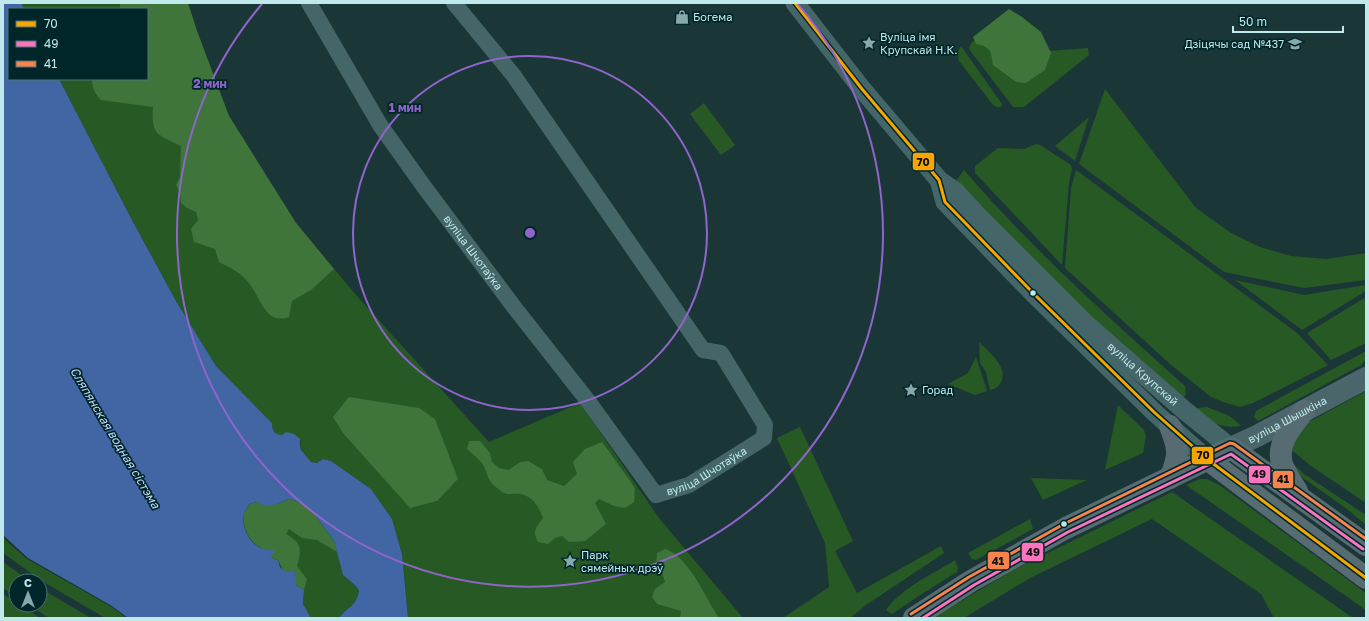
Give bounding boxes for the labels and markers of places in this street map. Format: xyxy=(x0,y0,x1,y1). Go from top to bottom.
shop icon: Богема xyxy=(674,9,690,25)
place label: Богема xyxy=(693,10,732,23)
place label: Вуліца імя Крупскай Н.К. xyxy=(880,30,958,56)
place icon: Вуліца імя Крупскай Н.К. xyxy=(861,35,877,51)
school or university icon: Дзіцячы сад №437 xyxy=(1287,36,1303,52)
place label: Дзіцячы сад №437 xyxy=(1185,37,1284,50)
centre of rings xyxy=(523,226,537,240)
unlabelled marker xyxy=(1028,288,1038,298)
place icon: Горад xyxy=(903,382,919,398)
place label: Горад xyxy=(922,383,954,396)
unlabelled marker xyxy=(1059,519,1069,529)
place label: Парк сямейных дрэў xyxy=(581,548,663,574)
place icon: Парк сямейных дрэў xyxy=(562,553,578,569)

